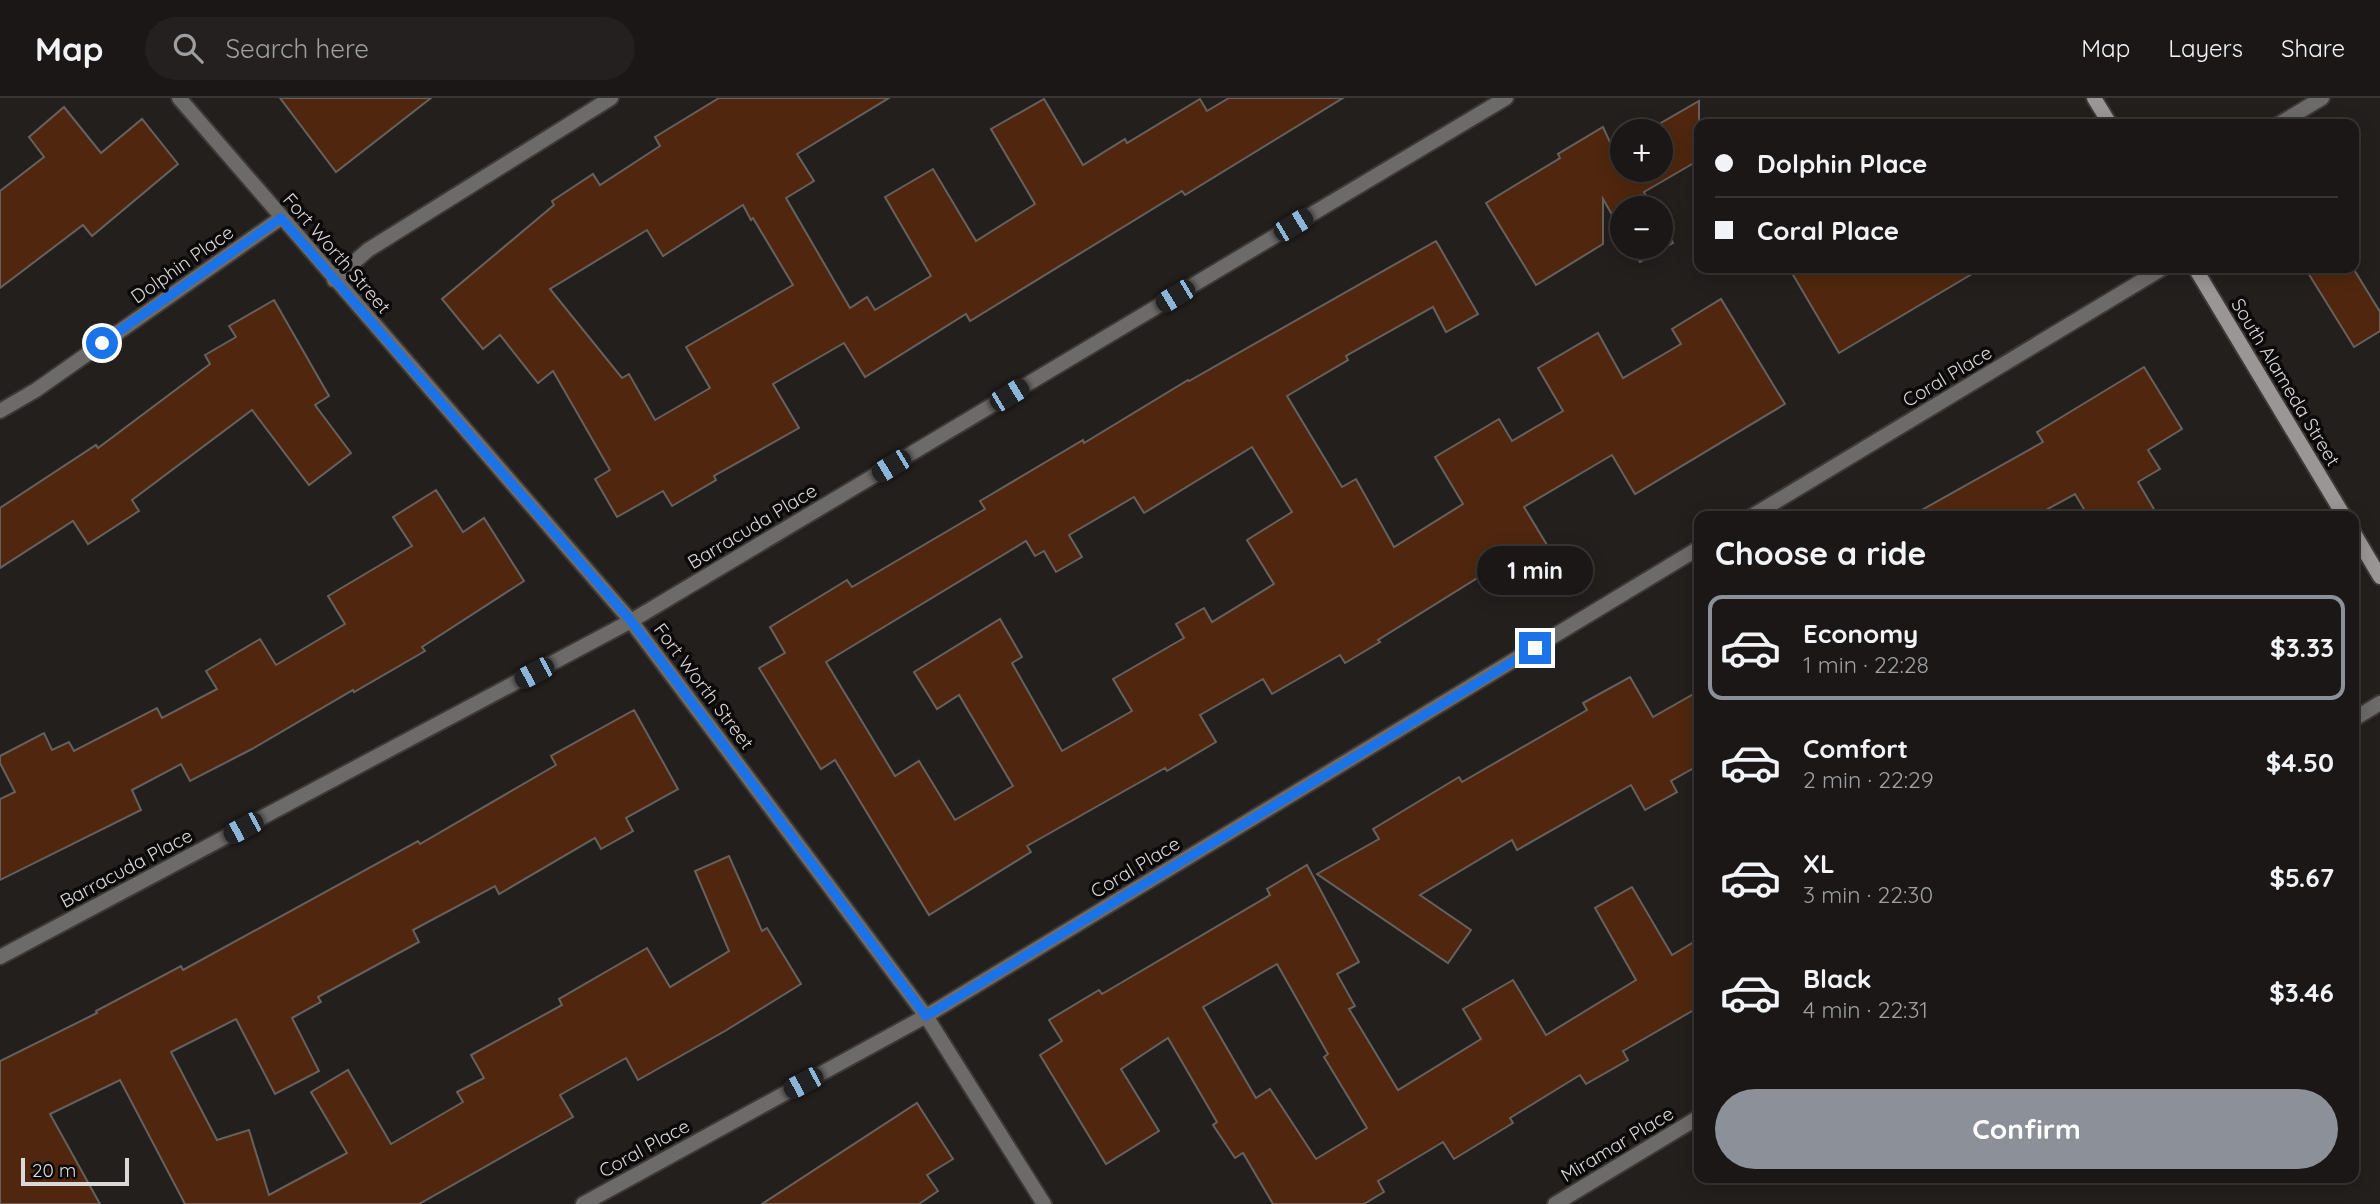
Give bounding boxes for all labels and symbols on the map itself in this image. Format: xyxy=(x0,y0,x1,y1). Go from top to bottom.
street label: Fort Worth Street xyxy=(278,188,396,318)
car xyxy=(1270,205,1317,245)
street label: Dolphin Place xyxy=(126,220,238,308)
car xyxy=(1152,276,1199,316)
street label: South Alameda Street xyxy=(2226,294,2346,470)
route start xyxy=(86,327,118,359)
street label: Coral Place xyxy=(1898,340,1996,412)
car xyxy=(986,375,1033,415)
car xyxy=(868,446,915,486)
street label: Barracuda Place xyxy=(683,478,821,574)
callout: 1 min xyxy=(1477,546,1593,596)
street label: Fort Worth Street xyxy=(649,618,759,754)
route end xyxy=(1519,632,1551,664)
car xyxy=(511,654,558,692)
car xyxy=(220,809,267,847)
street label: Barracuda Place xyxy=(56,823,196,913)
street label: Coral Place xyxy=(1086,831,1184,903)
car xyxy=(780,1064,827,1102)
street label: Miramar Place xyxy=(1556,1101,1678,1187)
street label: Coral Place xyxy=(595,1113,693,1183)
scale bar xyxy=(21,1155,130,1187)

